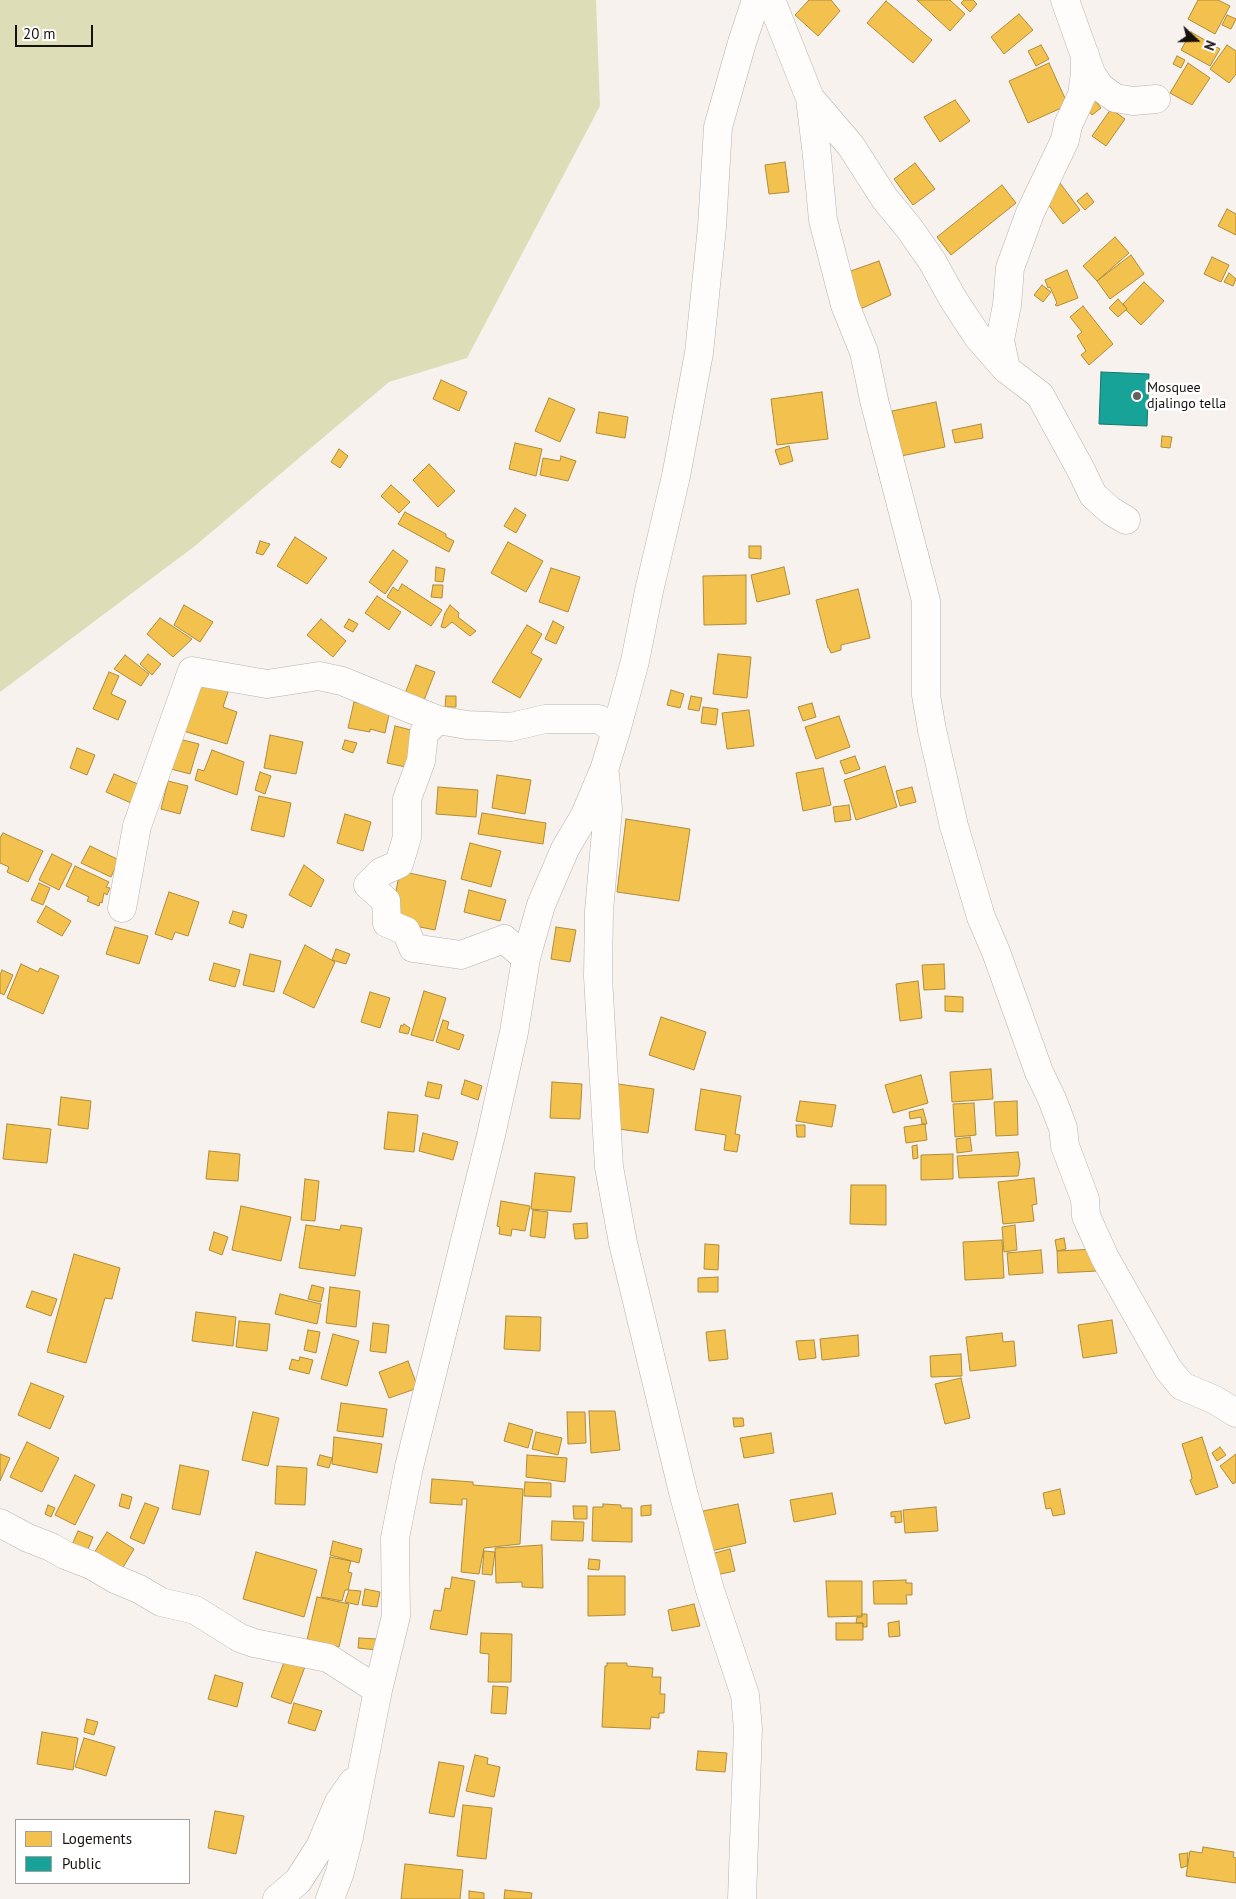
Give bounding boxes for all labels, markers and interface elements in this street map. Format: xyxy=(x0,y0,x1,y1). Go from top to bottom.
scale bar xyxy=(18,15,95,47)
north arrow xyxy=(1171,15,1221,65)
text: 20 m xyxy=(23,24,56,43)
text: N xyxy=(1200,38,1220,53)
place label: Mosquee djalingo tella xyxy=(1147,380,1226,412)
marker: Mosquee djalingo tella xyxy=(1131,390,1143,402)
legend xyxy=(15,1819,190,1884)
text: Logements xyxy=(62,1829,132,1848)
text: Public xyxy=(62,1854,101,1873)

